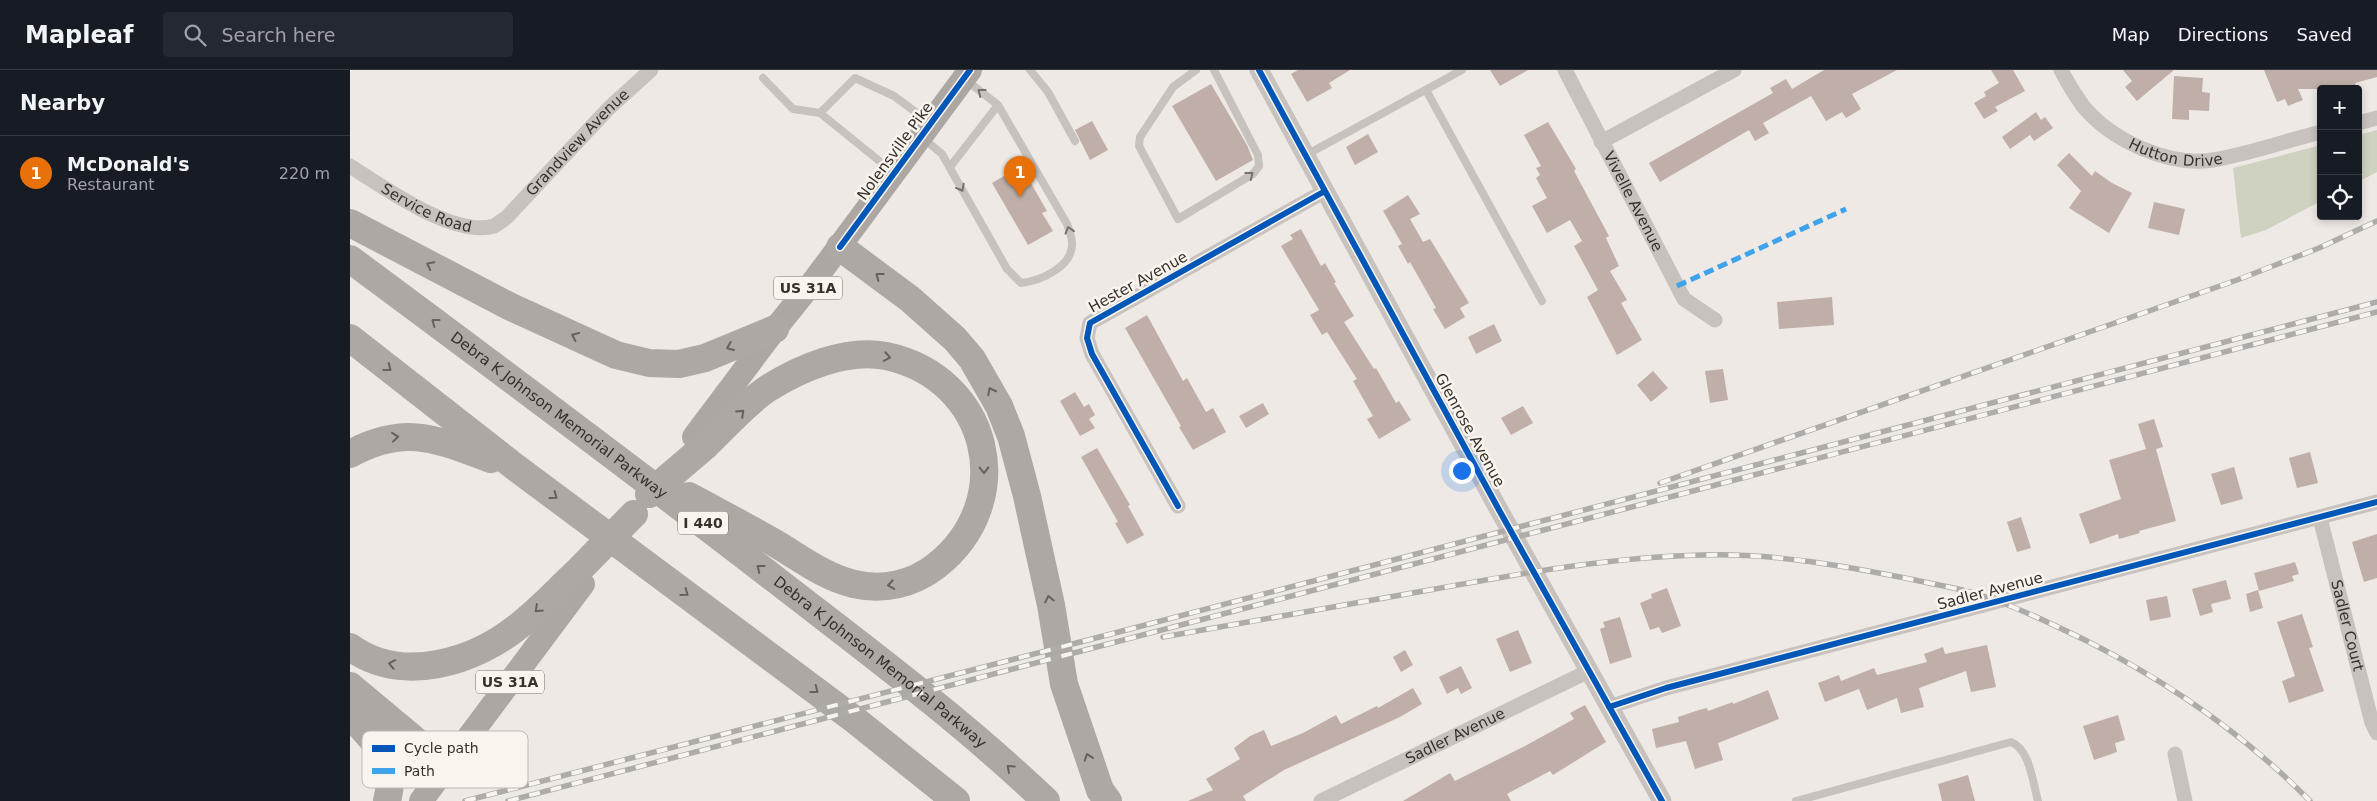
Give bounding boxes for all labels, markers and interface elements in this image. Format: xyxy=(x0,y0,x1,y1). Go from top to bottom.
search box xyxy=(163,12,513,57)
text: Mapleaf xyxy=(25,21,133,49)
icon: search xyxy=(181,21,209,49)
text: Search here xyxy=(221,24,336,46)
text: Map xyxy=(2112,24,2150,45)
text: Directions xyxy=(2178,24,2268,45)
text: Saved xyxy=(2296,24,2352,45)
street label: Grandview Avenue xyxy=(522,85,633,200)
map controls xyxy=(2317,85,2362,220)
button: + xyxy=(2317,85,2362,130)
one-way arrow xyxy=(977,89,987,98)
text: Nearby xyxy=(20,91,105,115)
street label: Nolensville Pike xyxy=(853,98,937,204)
button: − xyxy=(2317,130,2362,175)
street label: Hutton Drive xyxy=(2126,135,2224,170)
street label: Vivelle Avenue xyxy=(1600,148,1667,254)
text: McDonald's xyxy=(67,153,190,175)
pin: 1 xyxy=(1004,156,1036,197)
text: 1 xyxy=(30,164,42,183)
text: 220 m xyxy=(279,164,330,183)
one-way arrow xyxy=(1244,172,1253,180)
text: Restaurant xyxy=(67,175,155,194)
button: locate xyxy=(2317,175,2362,220)
street label: Service Road xyxy=(378,179,473,236)
one-way arrow xyxy=(955,183,965,192)
one-way arrow xyxy=(1064,227,1074,235)
street label: Hester Avenue xyxy=(1085,247,1191,317)
one-way arrow xyxy=(426,261,435,271)
one-way arrow xyxy=(875,273,885,282)
road number: US 31A xyxy=(774,277,842,300)
one-way arrow xyxy=(432,320,441,328)
street label: Debra K Johnson Memorial Parkway xyxy=(447,328,671,503)
one-way arrow xyxy=(571,332,580,343)
one-way arrow xyxy=(726,341,735,352)
one-way arrow xyxy=(883,351,892,362)
one-way arrow xyxy=(382,362,391,370)
street label: Glenrose Avenue xyxy=(1431,370,1509,490)
one-way arrow xyxy=(987,387,997,396)
one-way arrow xyxy=(735,410,744,419)
one-way arrow xyxy=(392,432,400,443)
your location xyxy=(1449,458,1475,484)
one-way arrow xyxy=(979,466,989,474)
one-way arrow xyxy=(548,491,557,499)
road number: I 440 xyxy=(678,512,728,534)
one-way arrow xyxy=(757,564,766,573)
street label: Sadler Avenue xyxy=(1935,568,2045,614)
street label: Debra K Johnson Memorial Parkway xyxy=(770,572,990,752)
street label: Sadler Court xyxy=(2327,578,2368,673)
one-way arrow xyxy=(886,580,895,590)
one-way arrow xyxy=(679,587,688,595)
one-way arrow xyxy=(1044,595,1055,604)
one-way arrow xyxy=(535,603,544,612)
one-way arrow xyxy=(388,659,396,670)
road number: US 31A xyxy=(476,670,544,694)
one-way arrow xyxy=(809,684,819,693)
street label: Sadler Avenue xyxy=(1402,704,1508,768)
legend xyxy=(362,731,528,788)
text: Cycle path xyxy=(404,740,479,756)
one-way arrow xyxy=(1084,753,1094,761)
text: Path xyxy=(404,763,435,779)
one-way arrow xyxy=(1007,764,1016,773)

